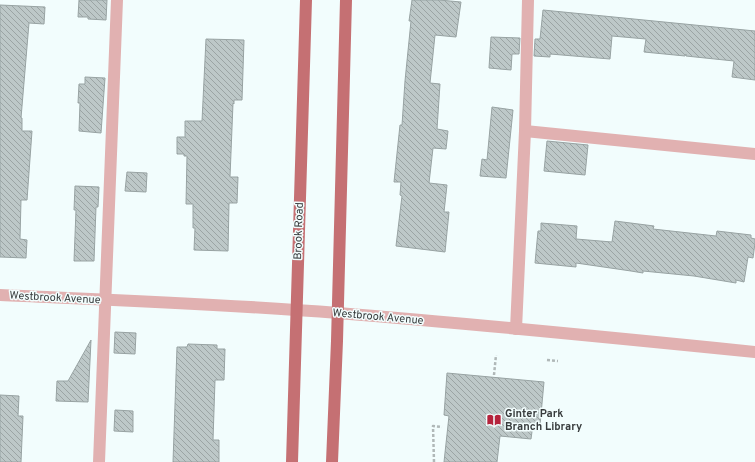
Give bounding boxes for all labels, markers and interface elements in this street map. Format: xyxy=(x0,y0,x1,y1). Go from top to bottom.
street label: Brook Road xyxy=(291,202,307,260)
street label: Westbrook Avenue xyxy=(9,289,101,307)
street label: Westbrook Avenue xyxy=(332,306,424,328)
place label: Ginter Park Branch Library xyxy=(505,407,582,434)
library icon: Ginter Park Branch Library xyxy=(486,412,502,428)

